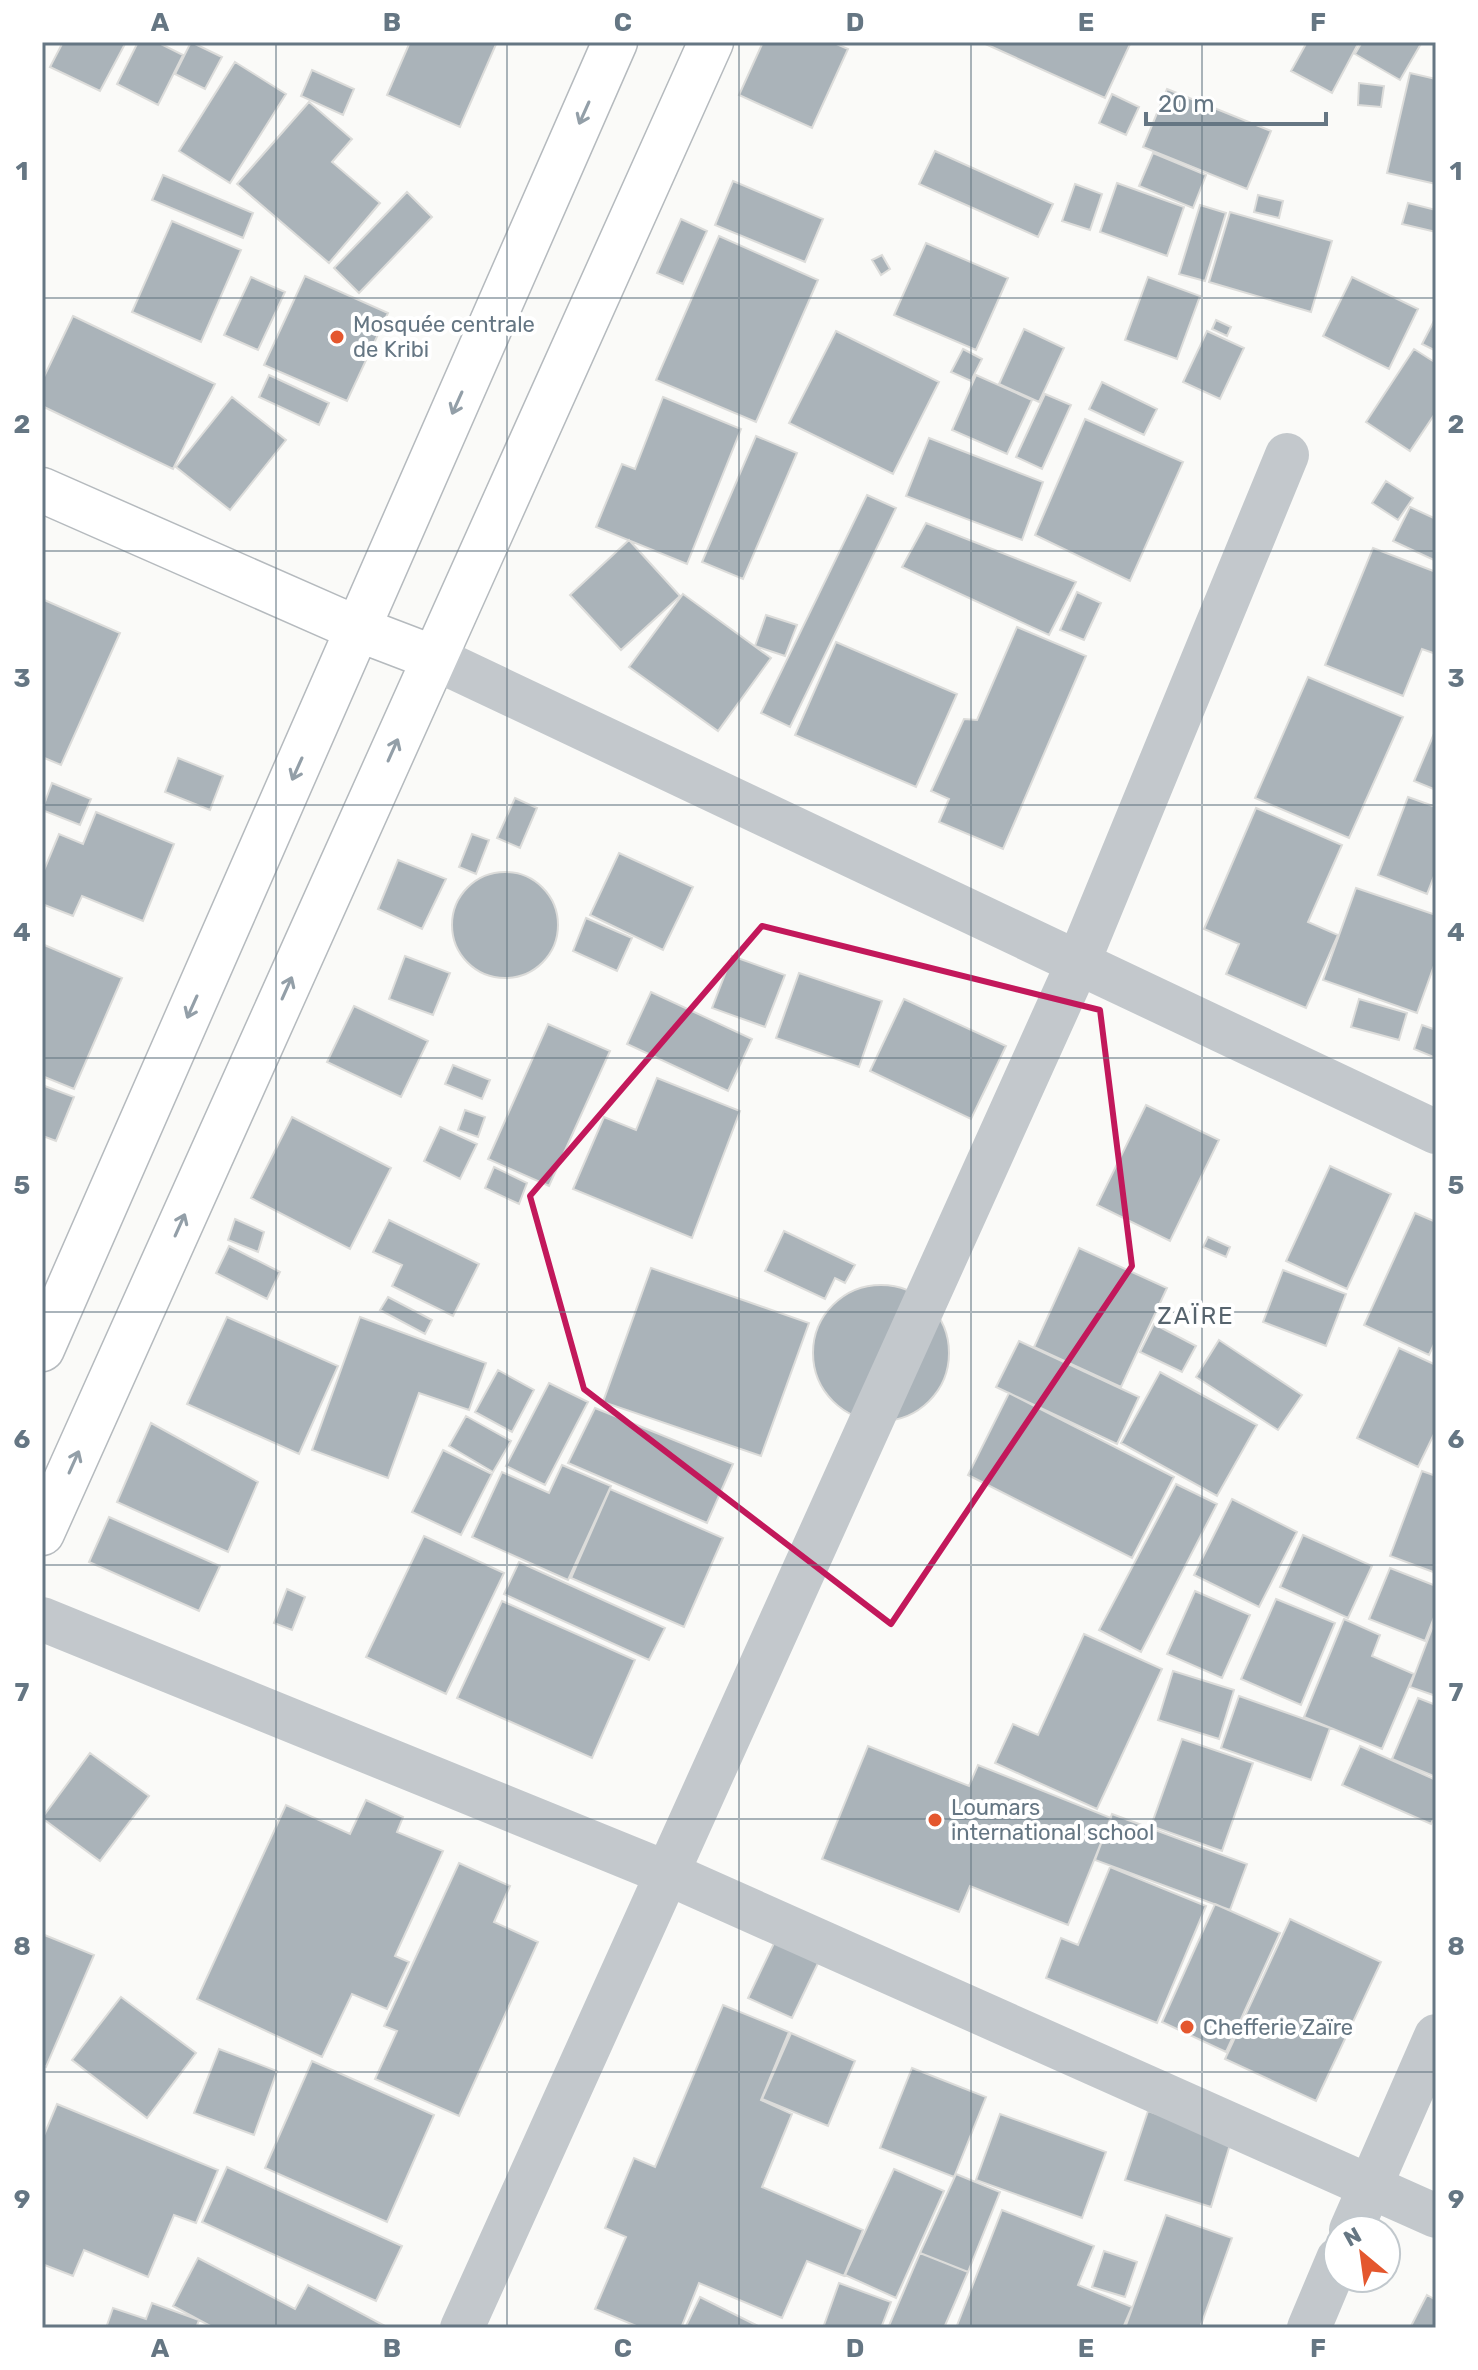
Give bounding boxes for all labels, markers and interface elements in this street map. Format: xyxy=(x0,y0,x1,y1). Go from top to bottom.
text: A xyxy=(151,7,170,38)
text: B xyxy=(383,7,401,38)
text: C xyxy=(614,7,632,38)
text: D xyxy=(846,7,864,38)
text: E xyxy=(1078,7,1094,38)
text: F xyxy=(1310,7,1326,38)
scale bar xyxy=(1146,76,1326,126)
text: 20 m xyxy=(1158,90,1215,118)
one-way arrow xyxy=(576,101,591,125)
text: 1 xyxy=(16,156,28,187)
text: 1 xyxy=(1450,156,1462,187)
place label: Mosquée centrale de Kribi xyxy=(353,311,535,363)
marker: Mosquée centrale de Kribi xyxy=(328,328,346,346)
one-way arrow xyxy=(449,390,464,415)
text: 2 xyxy=(14,409,30,440)
text: 2 xyxy=(1448,409,1464,440)
text: 3 xyxy=(13,663,31,694)
text: 3 xyxy=(1447,663,1465,694)
one-way arrow xyxy=(386,739,401,763)
one-way arrow xyxy=(288,756,303,781)
text: 4 xyxy=(13,917,31,948)
text: 4 xyxy=(1447,917,1465,948)
one-way arrow xyxy=(280,976,295,1000)
one-way arrow xyxy=(184,995,199,1019)
text: 5 xyxy=(14,1170,30,1201)
text: 5 xyxy=(1448,1170,1464,1201)
one-way arrow xyxy=(173,1213,188,1237)
district label: ZAÏRE xyxy=(1157,1302,1235,1330)
text: 6 xyxy=(14,1424,31,1455)
text: 6 xyxy=(1448,1424,1465,1455)
one-way arrow xyxy=(67,1450,82,1474)
text: 7 xyxy=(15,1677,30,1708)
text: 7 xyxy=(1449,1677,1464,1708)
place label: Loumars international school xyxy=(951,1794,1154,1846)
marker: Loumars international school xyxy=(926,1811,944,1829)
text: 8 xyxy=(13,1931,31,1962)
text: 8 xyxy=(1447,1931,1465,1962)
place label: Chefferie Zaïre xyxy=(1203,2014,1353,2041)
marker: Chefferie Zaïre xyxy=(1178,2018,1196,2036)
text: 9 xyxy=(14,2184,30,2215)
text: 9 xyxy=(1448,2184,1464,2215)
north arrow xyxy=(1322,2214,1402,2294)
text: N xyxy=(1339,2221,1366,2253)
text: A xyxy=(151,2333,170,2364)
text: B xyxy=(383,2333,401,2364)
text: C xyxy=(614,2333,632,2364)
text: D xyxy=(846,2333,864,2364)
text: E xyxy=(1078,2333,1094,2364)
text: F xyxy=(1310,2333,1326,2364)

